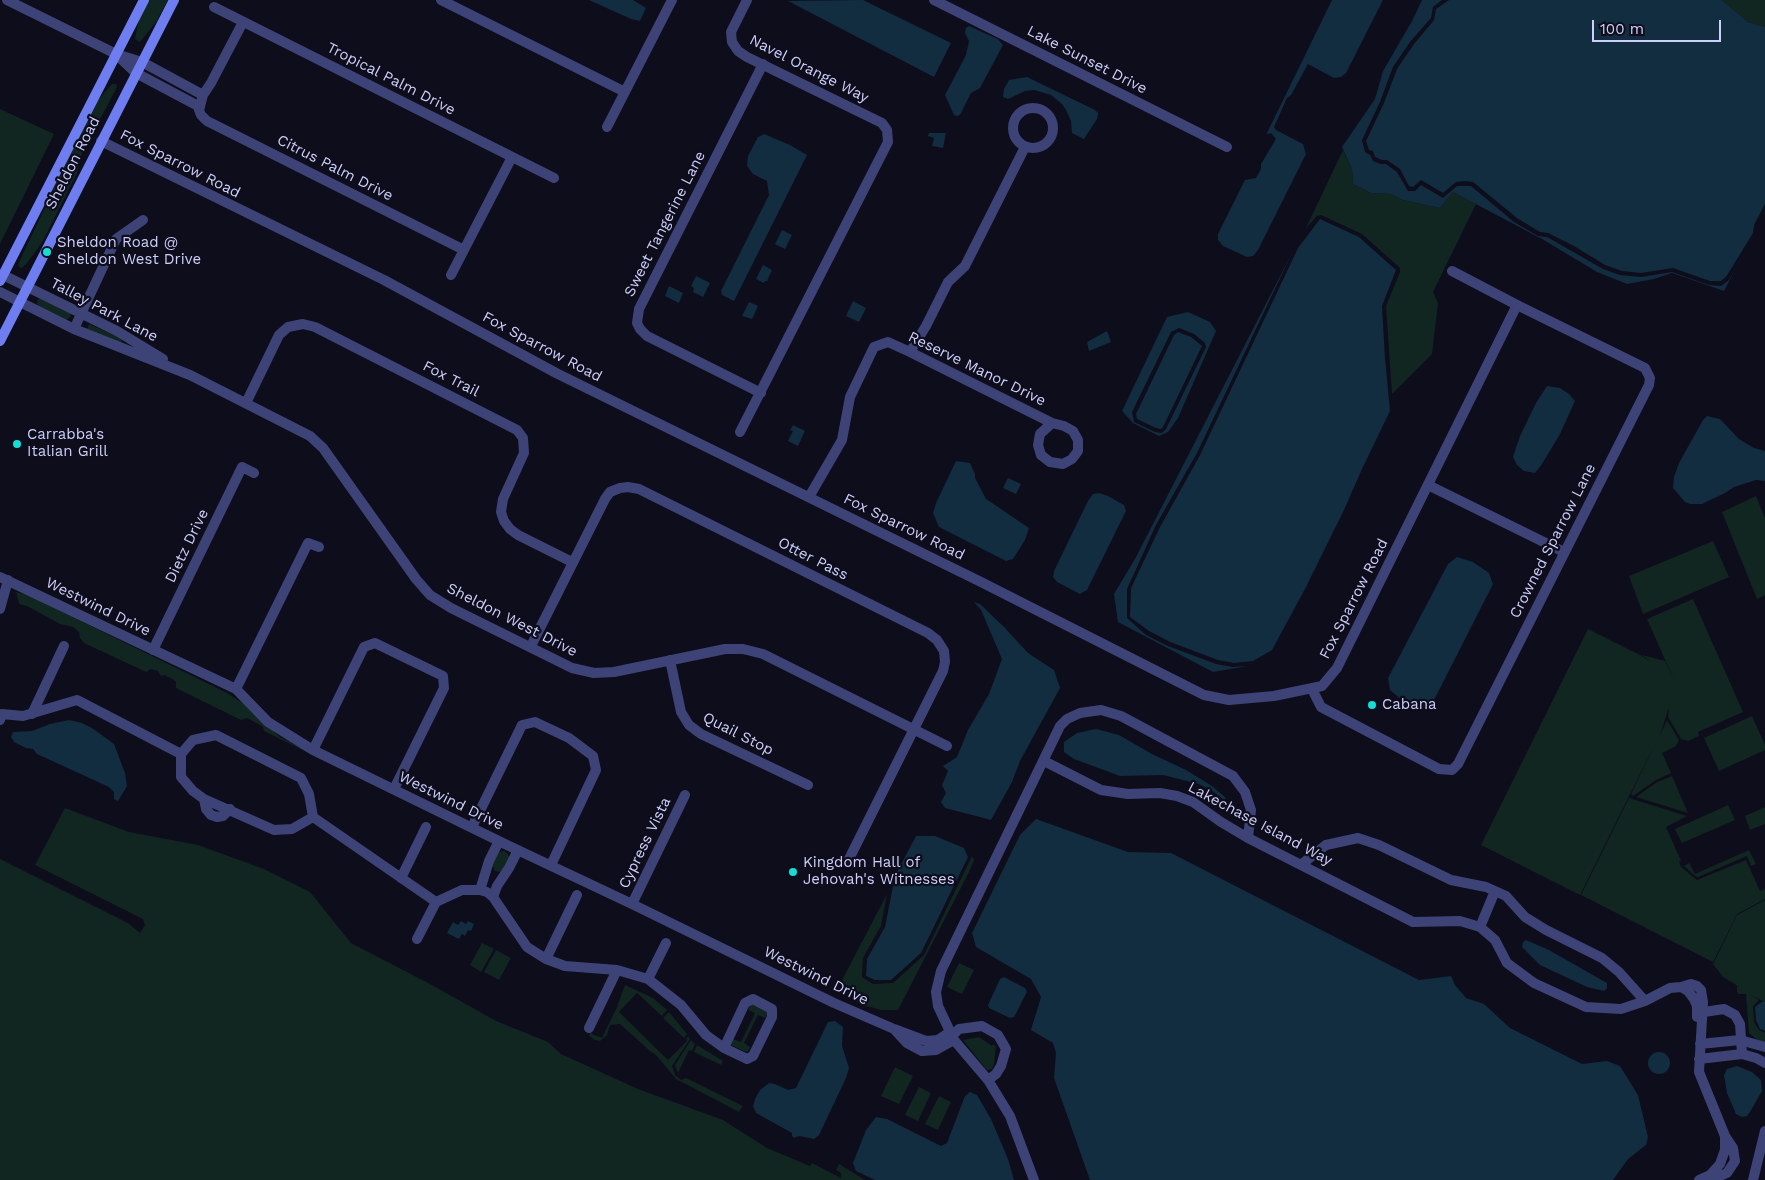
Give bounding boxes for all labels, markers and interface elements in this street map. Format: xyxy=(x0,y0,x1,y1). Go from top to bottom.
scale bar xyxy=(1595,10,1724,42)
text: 100 m xyxy=(1600,20,1644,38)
street label: Lake Sunset Drive xyxy=(1024,22,1150,98)
street label: Navel Orange Way xyxy=(746,31,872,107)
street label: Tropical Palm Drive xyxy=(324,39,458,119)
street label: Sheldon Road xyxy=(42,114,104,212)
street label: Fox Sparrow Road xyxy=(117,126,243,202)
street label: Citrus Palm Drive xyxy=(274,131,396,205)
street label: Sweet Tangerine Lane xyxy=(620,148,710,300)
place label: Sheldon Road @ Sheldon West Drive xyxy=(57,234,201,269)
marker: Sheldon Road @ Sheldon West Drive xyxy=(41,246,53,258)
street label: Talley Park Lane xyxy=(47,274,161,346)
street label: Fox Sparrow Road xyxy=(479,308,605,386)
street label: Reserve Manor Drive xyxy=(905,328,1049,410)
street label: Fox Trail xyxy=(420,357,482,401)
place label: Carrabba's Italian Grill xyxy=(27,426,108,461)
marker: Carrabba's Italian Grill xyxy=(11,438,23,450)
street label: Crowned Sparrow Lane xyxy=(1506,461,1600,621)
street label: Fox Sparrow Road xyxy=(840,490,968,564)
street label: Dietz Drive xyxy=(161,506,213,586)
street label: Otter Pass xyxy=(775,534,851,584)
street label: Fox Sparrow Road xyxy=(1316,536,1392,662)
street label: Westwind Drive xyxy=(43,574,153,640)
street label: Sheldon West Drive xyxy=(444,579,580,661)
place label: Cabana xyxy=(1382,696,1436,714)
marker: Cabana xyxy=(1366,699,1378,711)
street label: Quail Stop xyxy=(700,709,776,759)
street label: Westwind Drive xyxy=(396,768,506,834)
street label: Lakechase Island Way xyxy=(1185,778,1335,870)
street label: Cypress Vista xyxy=(615,794,675,892)
place label: Kingdom Hall of Jehovah's Witnesses xyxy=(803,854,955,889)
marker: Kingdom Hall of Jehovah's Witnesses xyxy=(787,866,799,878)
street label: Westwind Drive xyxy=(761,943,871,1009)

